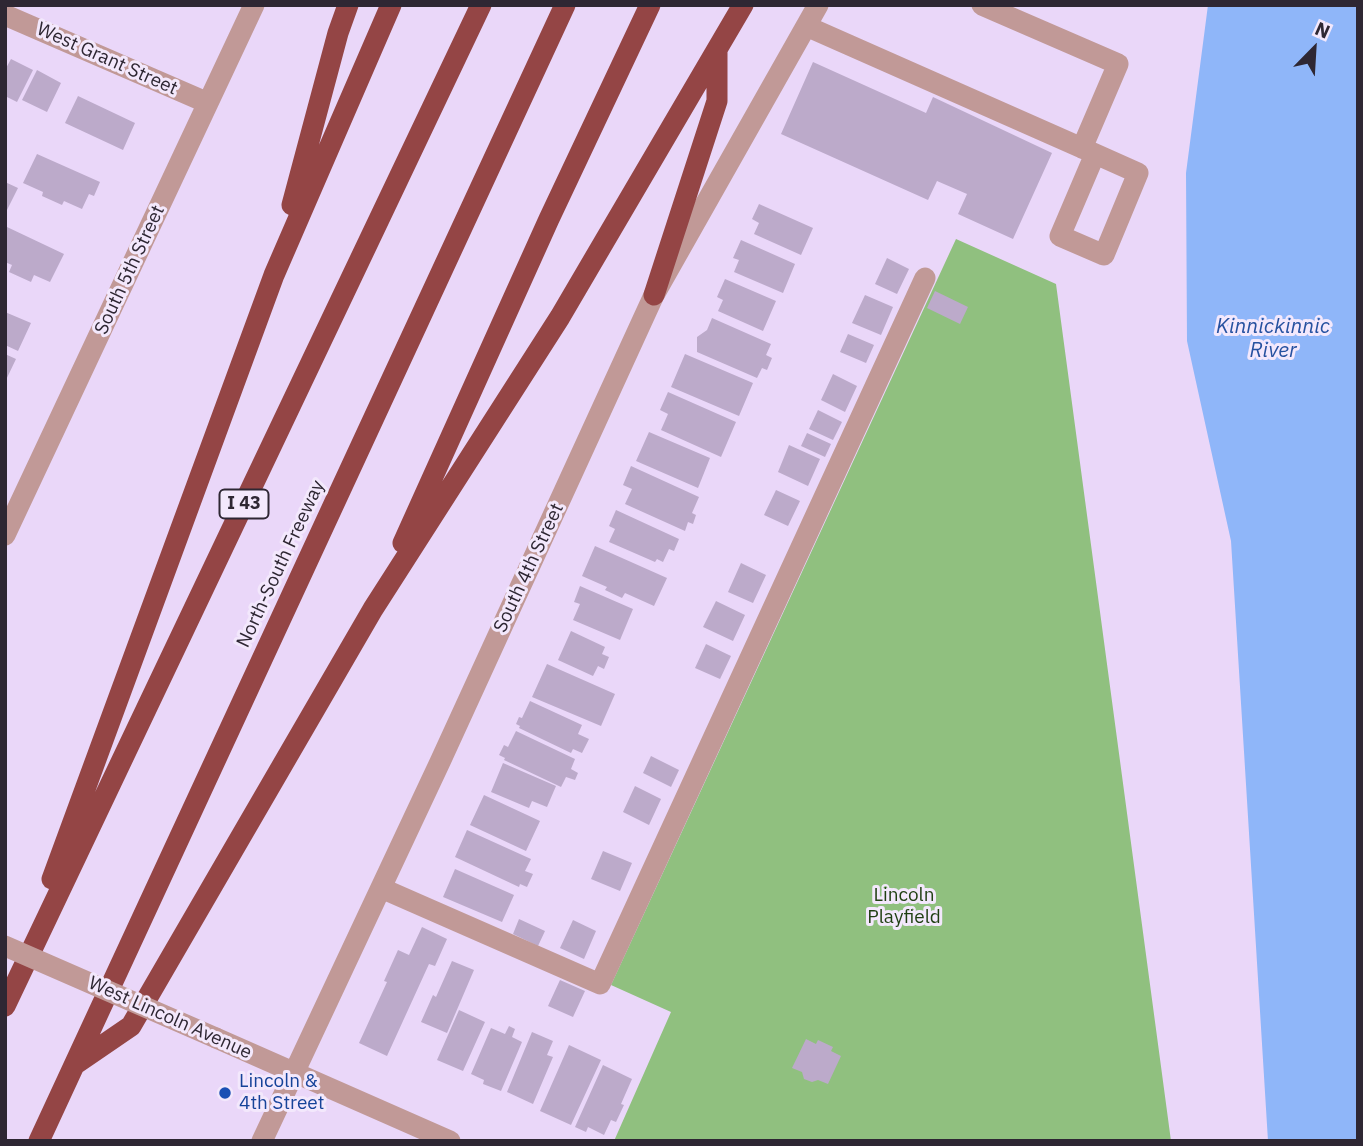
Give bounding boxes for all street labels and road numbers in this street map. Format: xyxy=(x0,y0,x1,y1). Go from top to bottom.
street label: West Grant Street xyxy=(33,18,181,100)
street label: South 5th Street xyxy=(90,202,170,338)
street label: North-South Freeway xyxy=(232,477,330,651)
road number: I 43 xyxy=(219,490,268,518)
street label: South 4th Street xyxy=(489,500,569,636)
street label: West Lincoln Avenue xyxy=(85,972,255,1064)

